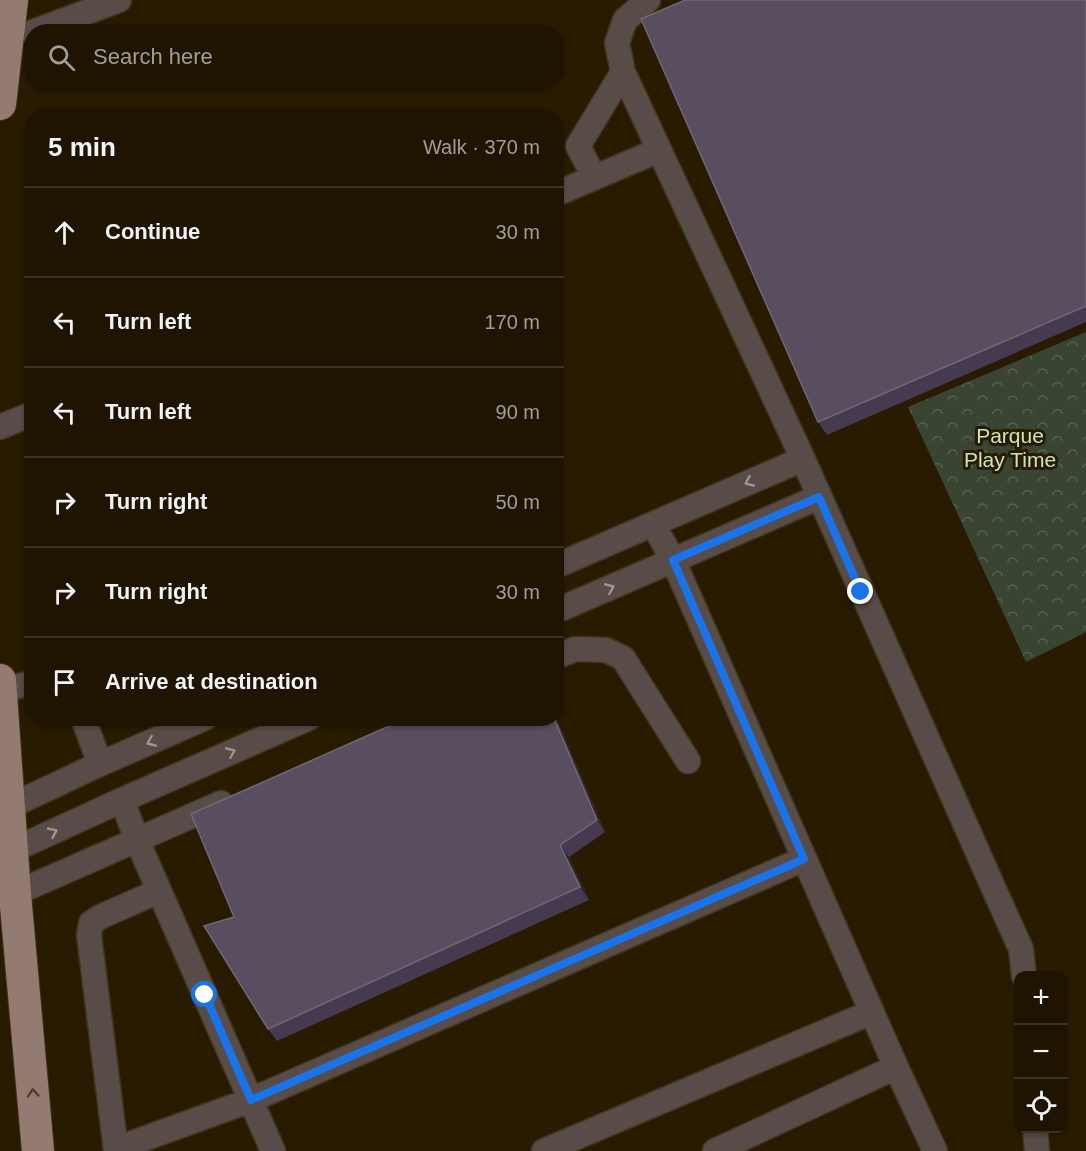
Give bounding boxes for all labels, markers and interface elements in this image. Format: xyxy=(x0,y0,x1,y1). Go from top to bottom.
search box xyxy=(24,24,564,90)
icon: search xyxy=(45,41,78,74)
text: Search here xyxy=(93,44,213,69)
text: 5 min xyxy=(48,132,116,162)
text: Walk · 370 m xyxy=(423,136,540,158)
icon: ahead xyxy=(48,216,81,249)
text: Continue xyxy=(105,219,200,244)
text: 30 m xyxy=(496,221,540,243)
icon: left xyxy=(48,306,81,339)
text: Turn left xyxy=(105,309,191,334)
text: 170 m xyxy=(484,311,540,333)
icon: left xyxy=(48,396,81,429)
text: Turn left xyxy=(105,399,191,424)
text: 90 m xyxy=(496,401,540,423)
park label: Parque Play Time xyxy=(964,424,1056,471)
one-way arrow xyxy=(744,475,755,487)
icon: right xyxy=(48,486,81,519)
text: Turn right xyxy=(105,489,207,514)
text: 50 m xyxy=(496,491,540,513)
icon: right xyxy=(48,576,81,609)
route end xyxy=(847,578,873,604)
text: Turn right xyxy=(105,579,207,604)
text: 30 m xyxy=(496,581,540,603)
one-way arrow xyxy=(604,583,615,595)
icon: arrive xyxy=(48,666,81,699)
text: Arrive at destination xyxy=(105,669,318,694)
one-way arrow xyxy=(147,735,158,747)
one-way arrow xyxy=(225,747,236,759)
one-way arrow xyxy=(47,827,58,839)
map controls xyxy=(1014,971,1068,1133)
button: + xyxy=(1014,971,1068,1025)
route start xyxy=(191,981,217,1007)
button: − xyxy=(1014,1025,1068,1079)
button: locate xyxy=(1014,1079,1068,1133)
one-way arrow xyxy=(27,1088,40,1097)

